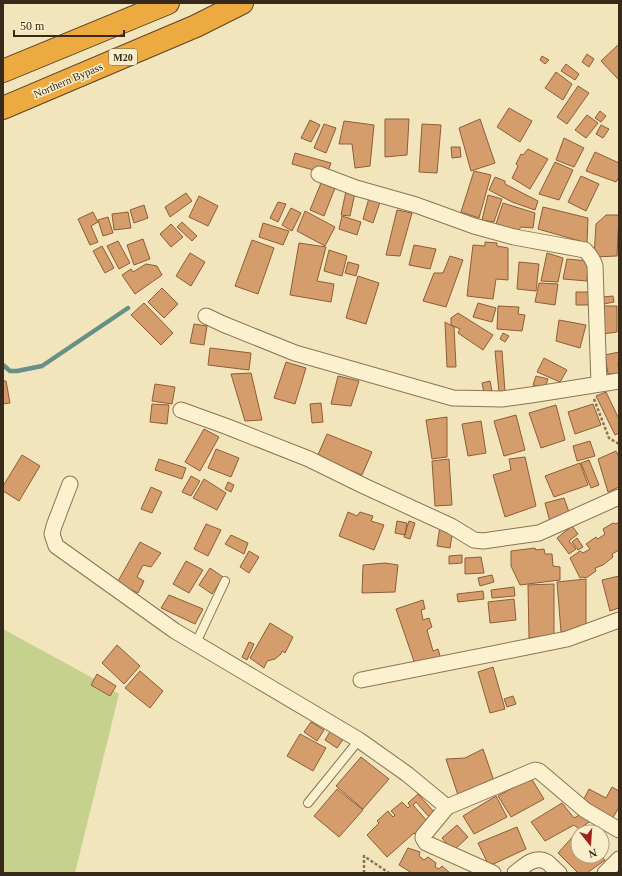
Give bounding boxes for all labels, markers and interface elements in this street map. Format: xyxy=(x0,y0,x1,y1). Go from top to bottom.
scale bar xyxy=(14,12,124,38)
text: 50 m xyxy=(20,19,45,33)
road number: M20 xyxy=(109,49,137,65)
street label: Northern Bypass xyxy=(31,60,105,100)
north arrow xyxy=(570,824,610,864)
text: N xyxy=(587,847,598,860)

